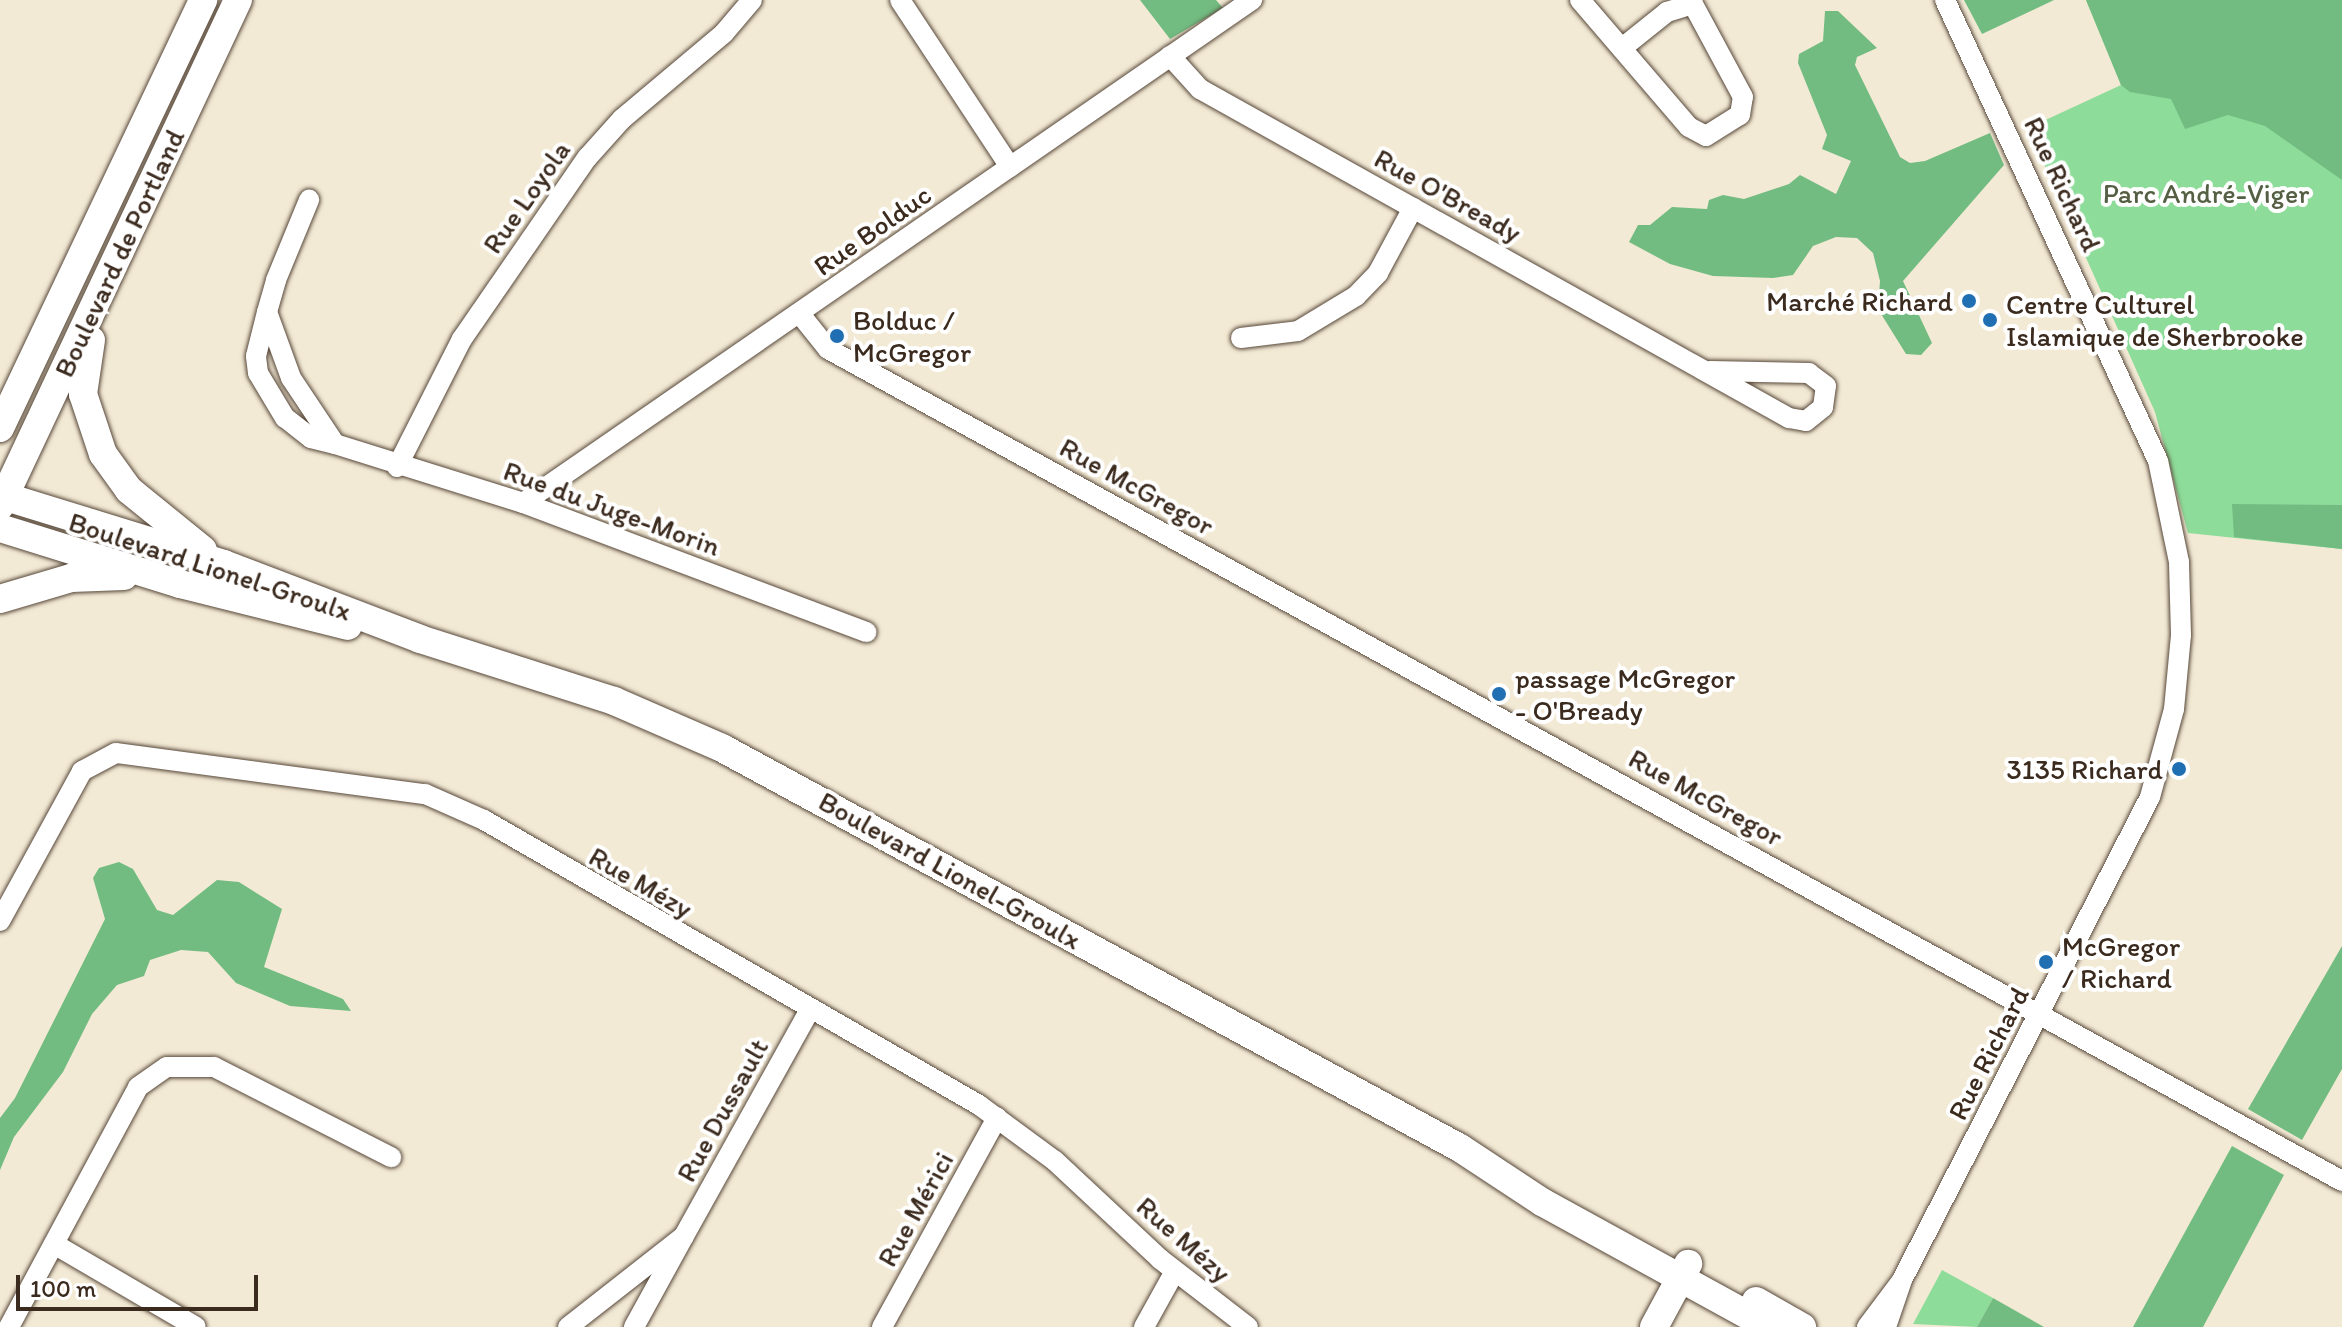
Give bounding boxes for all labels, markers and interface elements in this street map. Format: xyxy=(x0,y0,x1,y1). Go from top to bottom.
street label: Rue Richard xyxy=(2017,112,2109,256)
street label: Boulevard de Portland xyxy=(47,124,191,382)
street label: Rue Loyola xyxy=(475,134,577,260)
street label: Rue O'Bready xyxy=(1369,141,1527,249)
park label: Parc André-Viger xyxy=(2103,176,2309,210)
street label: Rue Bolduc xyxy=(807,177,937,283)
place label: Marché Richard xyxy=(1766,284,1953,318)
place label: Centre Culturel Islamique de Sherbrooke xyxy=(2006,287,2303,353)
marker: Marché Richard xyxy=(1960,292,1978,310)
place label: Bolduc / McGregor xyxy=(853,303,971,369)
marker: Centre Culturel Islamique de Sherbrooke xyxy=(1981,311,1999,329)
marker: Bolduc / McGregor xyxy=(828,327,846,345)
street label: Rue McGregor xyxy=(1054,430,1220,542)
street label: Rue du Juge-Morin xyxy=(499,453,725,563)
street label: Boulevard Lionel-Groulx xyxy=(65,504,355,628)
place label: passage McGregor - O'Bready xyxy=(1515,661,1735,727)
marker: passage McGregor - O'Bready xyxy=(1490,685,1508,703)
street label: Rue McGregor xyxy=(1623,741,1789,853)
place label: 3135 Richard xyxy=(2007,752,2163,786)
marker: 3135 Richard xyxy=(2170,760,2188,778)
street label: Boulevard Lionel-Groulx xyxy=(813,784,1087,956)
street label: Rue Mézy xyxy=(584,839,698,925)
place label: McGregor / Richard xyxy=(2062,929,2180,995)
marker: McGregor / Richard xyxy=(2037,953,2055,971)
street label: Rue Richard xyxy=(1940,981,2036,1125)
street label: Rue Dussault xyxy=(669,1032,775,1188)
street label: Rue Mérici xyxy=(870,1146,960,1272)
street label: Rue Mézy xyxy=(1130,1189,1238,1289)
scale bar xyxy=(20,1259,262,1309)
text: 100 m xyxy=(30,1274,96,1303)

